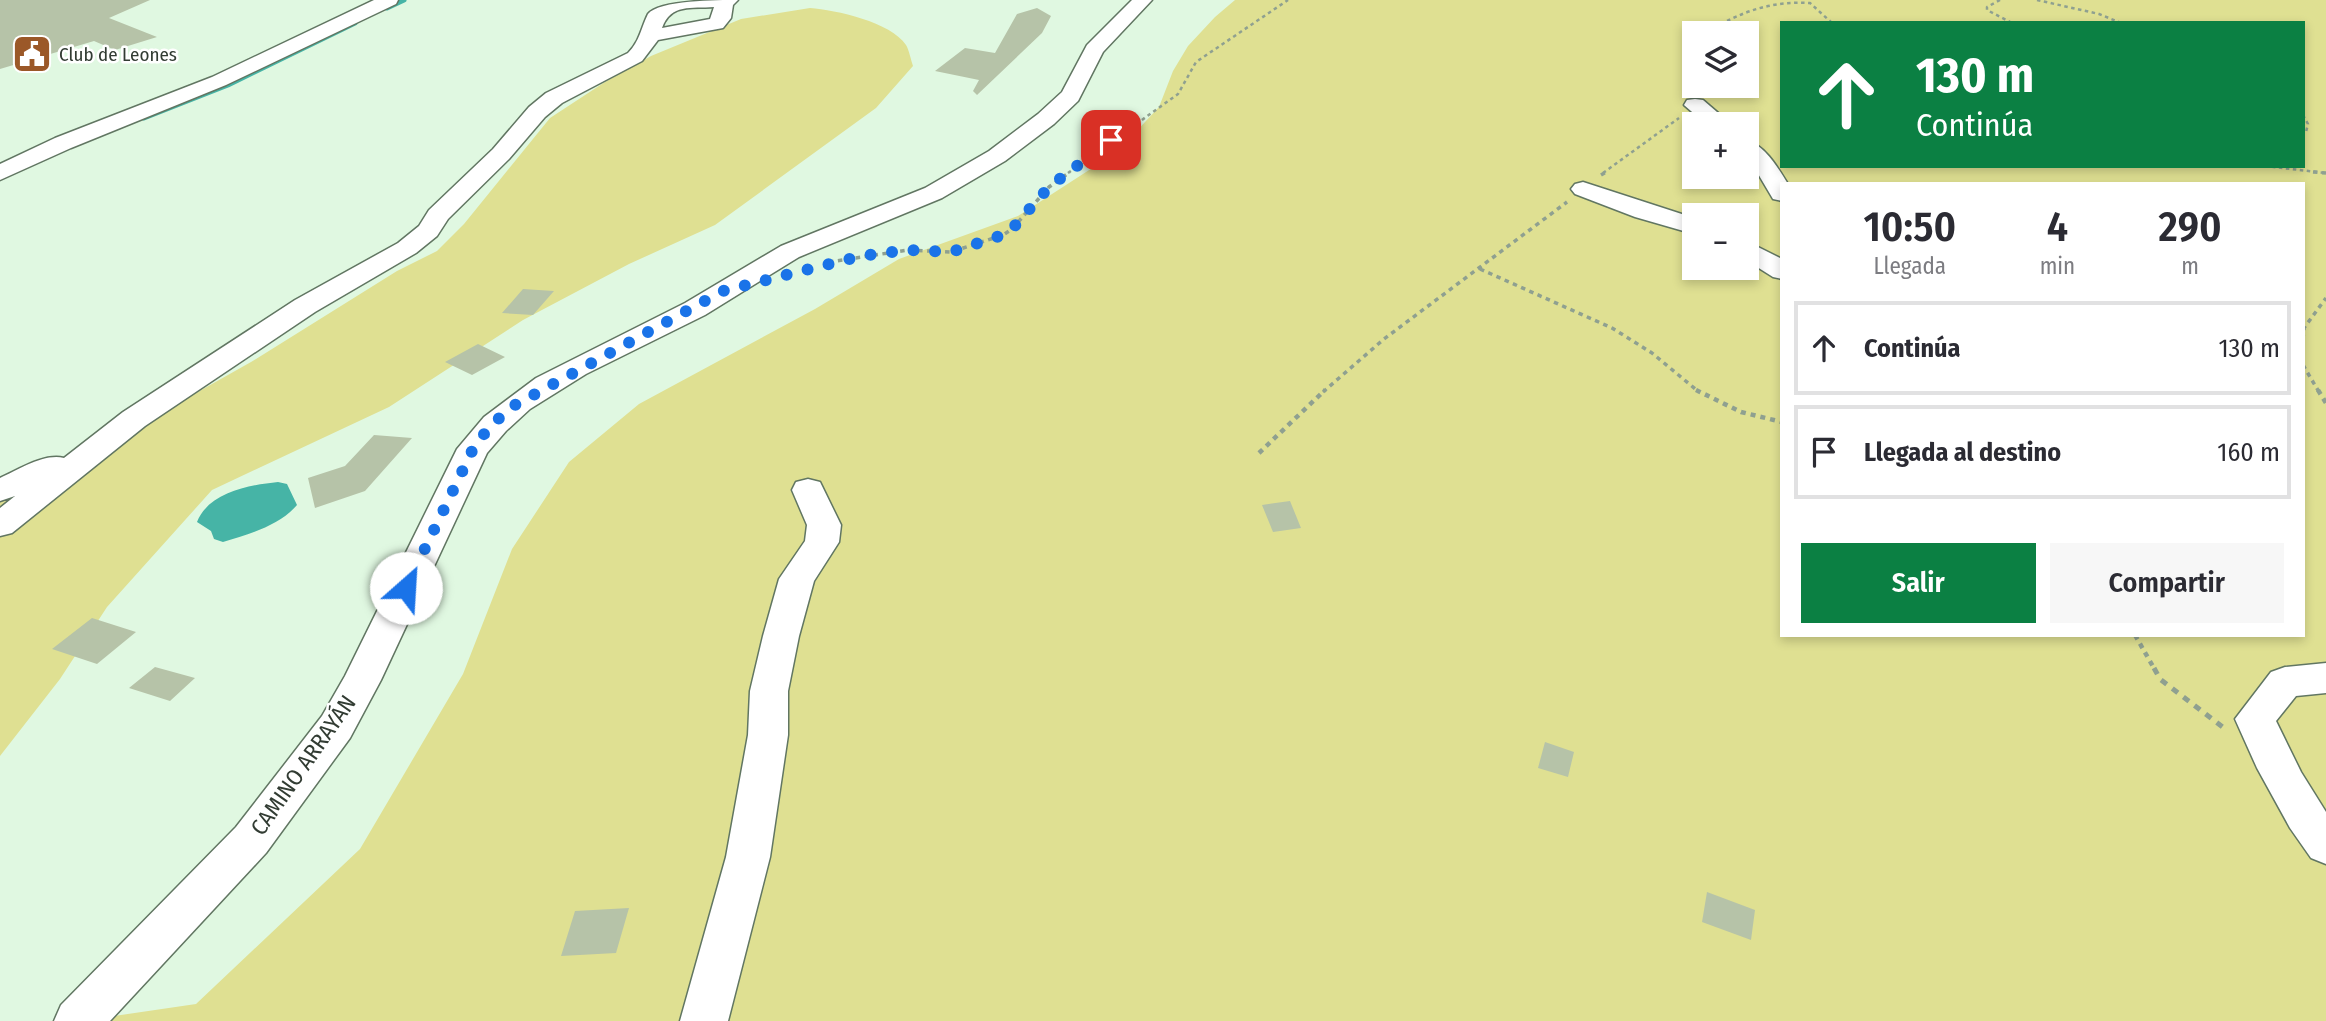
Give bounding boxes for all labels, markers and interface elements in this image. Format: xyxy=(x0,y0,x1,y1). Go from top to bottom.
map controls xyxy=(1682,21,1759,280)
button: layers xyxy=(1682,21,1759,98)
public building icon: Club de Leones xyxy=(11,33,53,75)
place label: Club de Leones xyxy=(59,43,177,66)
text: 130 m xyxy=(1916,46,2034,105)
icon: ahead xyxy=(1801,49,1892,140)
text: Continúa xyxy=(1916,106,2033,144)
pin xyxy=(1081,110,1141,170)
button: + xyxy=(1682,112,1759,189)
icon: arrive xyxy=(1092,121,1130,159)
text: 10:50 xyxy=(1863,202,1956,252)
text: 4 xyxy=(2047,202,2068,252)
text: 290 xyxy=(2159,202,2222,252)
button: − xyxy=(1682,203,1759,280)
text: Llegada xyxy=(1874,252,1946,280)
text: min xyxy=(2040,252,2075,280)
text: m xyxy=(2181,252,2199,280)
icon: ahead xyxy=(1805,329,1843,367)
text: Continúa xyxy=(1864,333,1961,364)
text: 130 m xyxy=(2218,333,2280,364)
icon: arrive xyxy=(1805,433,1843,471)
text: Llegada al destino xyxy=(1864,437,2061,468)
text: 160 m xyxy=(2217,437,2280,468)
button: Salir xyxy=(1801,543,2036,623)
button: Compartir xyxy=(2050,543,2284,623)
position arrow xyxy=(369,551,443,625)
street label: CAMINO ARRAYÁN xyxy=(244,689,362,840)

